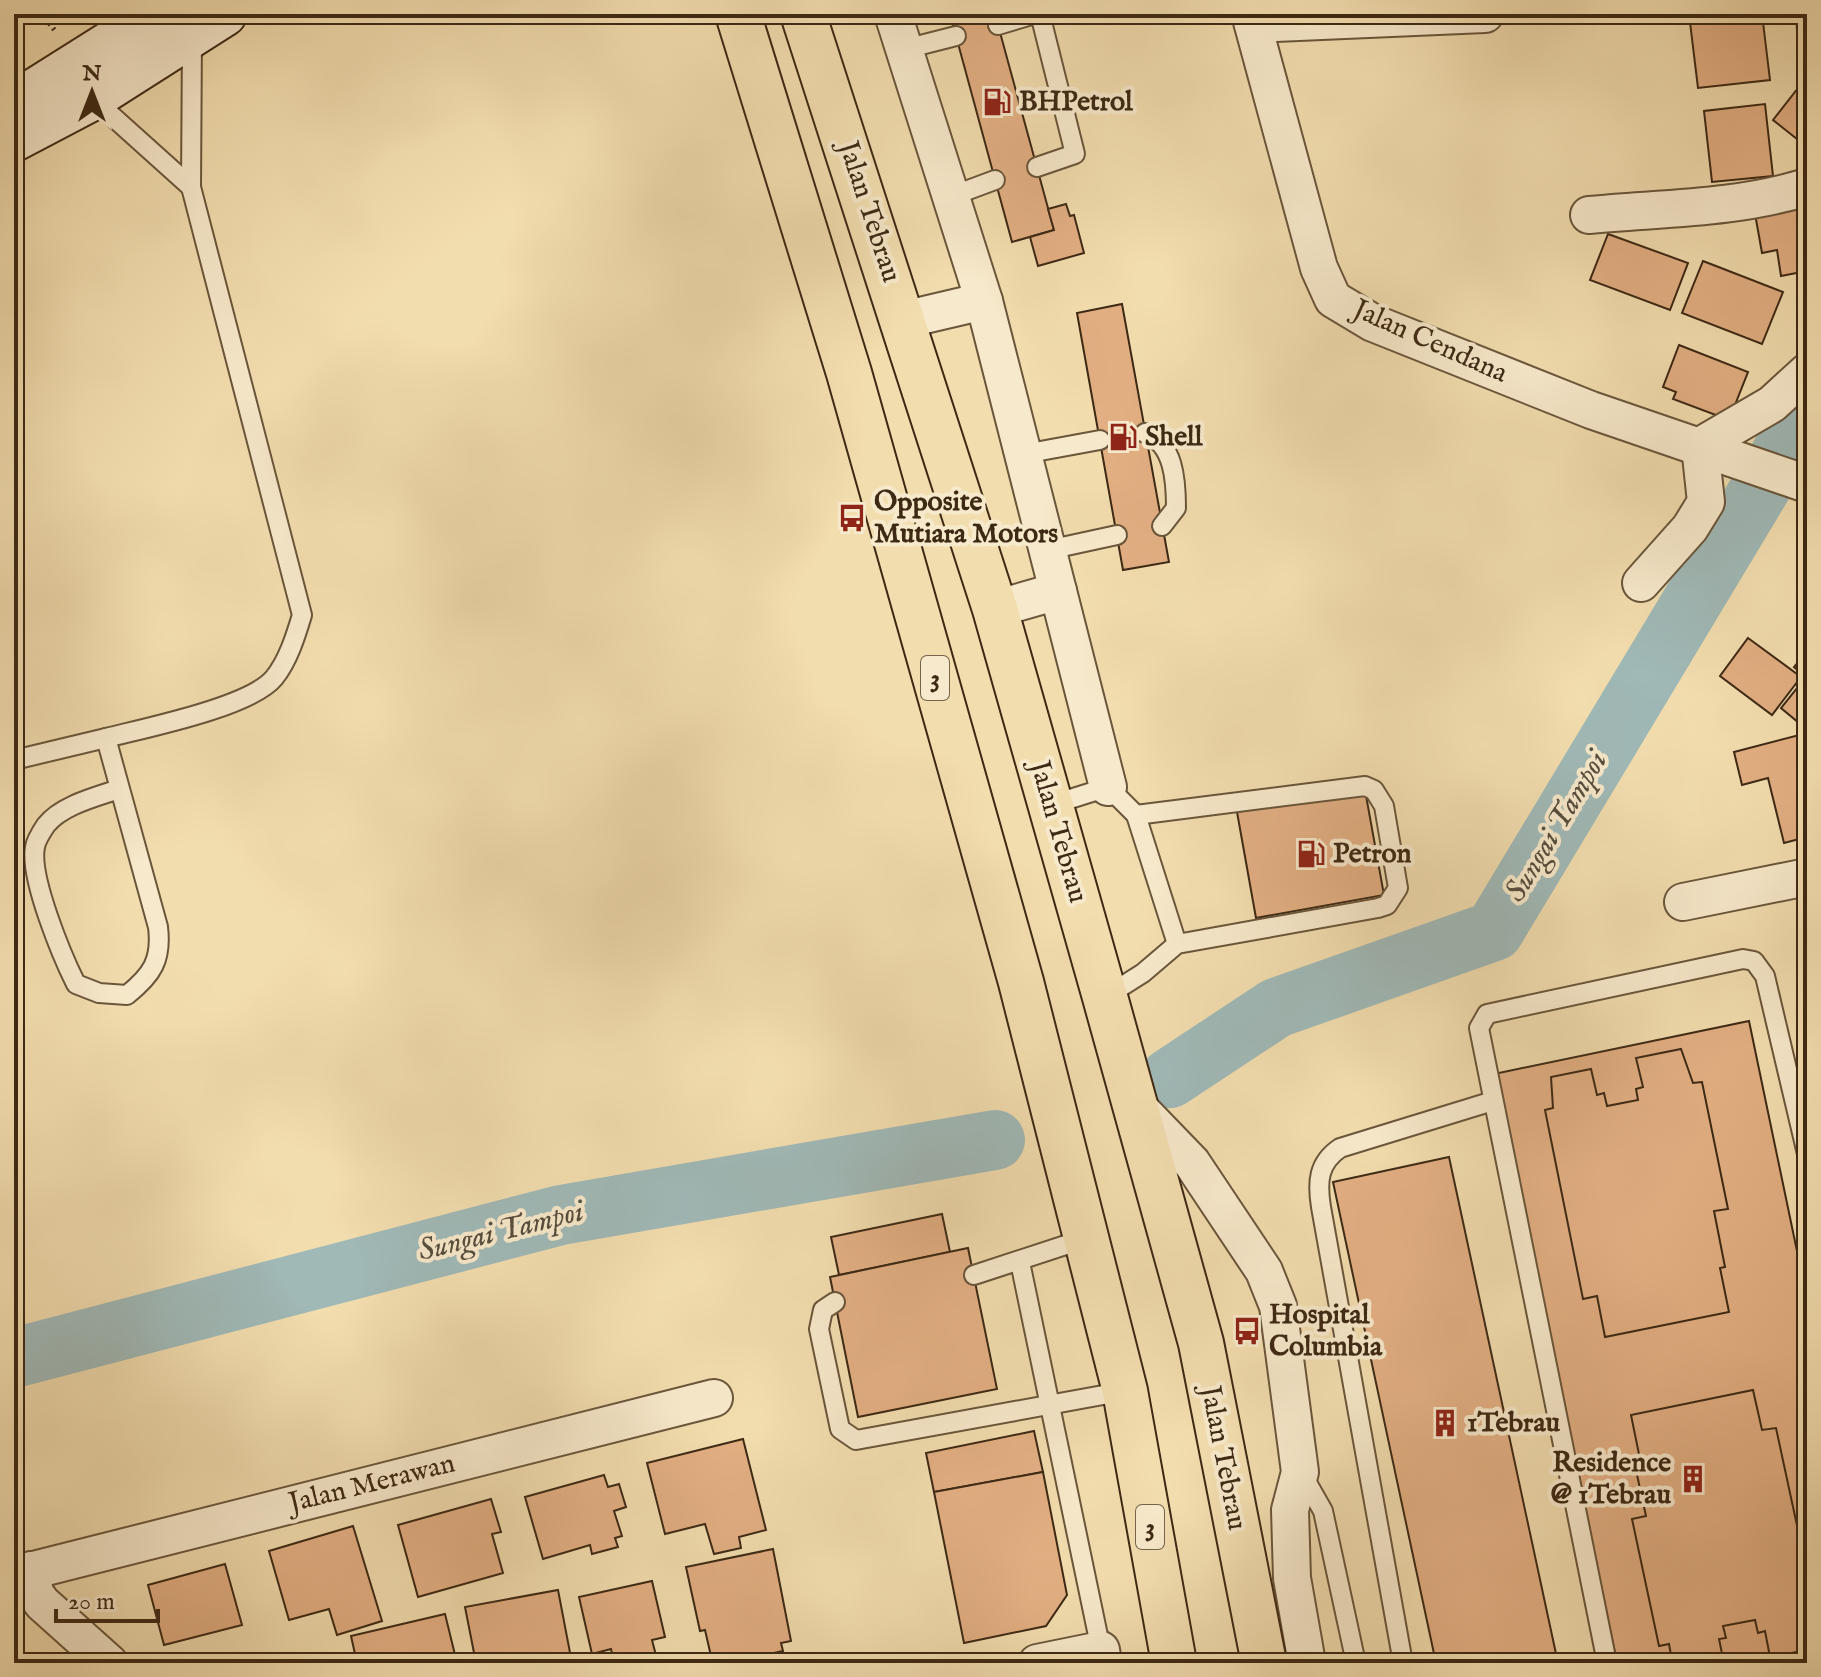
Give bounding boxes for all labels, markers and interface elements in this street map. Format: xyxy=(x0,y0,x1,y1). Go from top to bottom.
north arrow xyxy=(52,52,132,132)
text: N xyxy=(81,60,102,88)
place label: BHPetrol xyxy=(1019,85,1134,120)
fuel station icon: BHPetrol xyxy=(982,87,1012,117)
street label: Jalan Tebrau xyxy=(829,134,908,287)
street label: Jalan Cendana xyxy=(1345,291,1513,392)
place label: Shell xyxy=(1145,420,1204,455)
fuel station icon: Shell xyxy=(1108,422,1138,452)
place label: Opposite Mutiara Motors xyxy=(874,485,1058,552)
bus stop icon: Opposite Mutiara Motors xyxy=(837,503,867,533)
road number: 3 xyxy=(921,656,949,700)
water label: Sungai Tampoi xyxy=(1497,743,1618,909)
street label: Jalan Tebrau xyxy=(1020,754,1095,907)
place label: Petron xyxy=(1333,837,1412,872)
fuel station icon: Petron xyxy=(1296,839,1326,869)
water label: Sungai Tampoi xyxy=(414,1193,590,1271)
place label: Hospital Columbia xyxy=(1269,1298,1383,1365)
bus stop icon: Hospital Columbia xyxy=(1232,1316,1262,1346)
street label: Jalan Tebrau xyxy=(1191,1380,1254,1533)
place label: 1Tebrau xyxy=(1467,1406,1561,1441)
building icon: 1Tebrau xyxy=(1430,1408,1460,1438)
street label: Jalan Merawan xyxy=(282,1446,459,1522)
place label: Residence @ 1Tebrau xyxy=(1551,1446,1671,1513)
building icon: Residence @ 1Tebrau xyxy=(1678,1464,1708,1494)
road number: 3 xyxy=(1136,1505,1164,1549)
scale bar xyxy=(56,1573,158,1623)
text: 20 m xyxy=(68,1587,115,1618)

